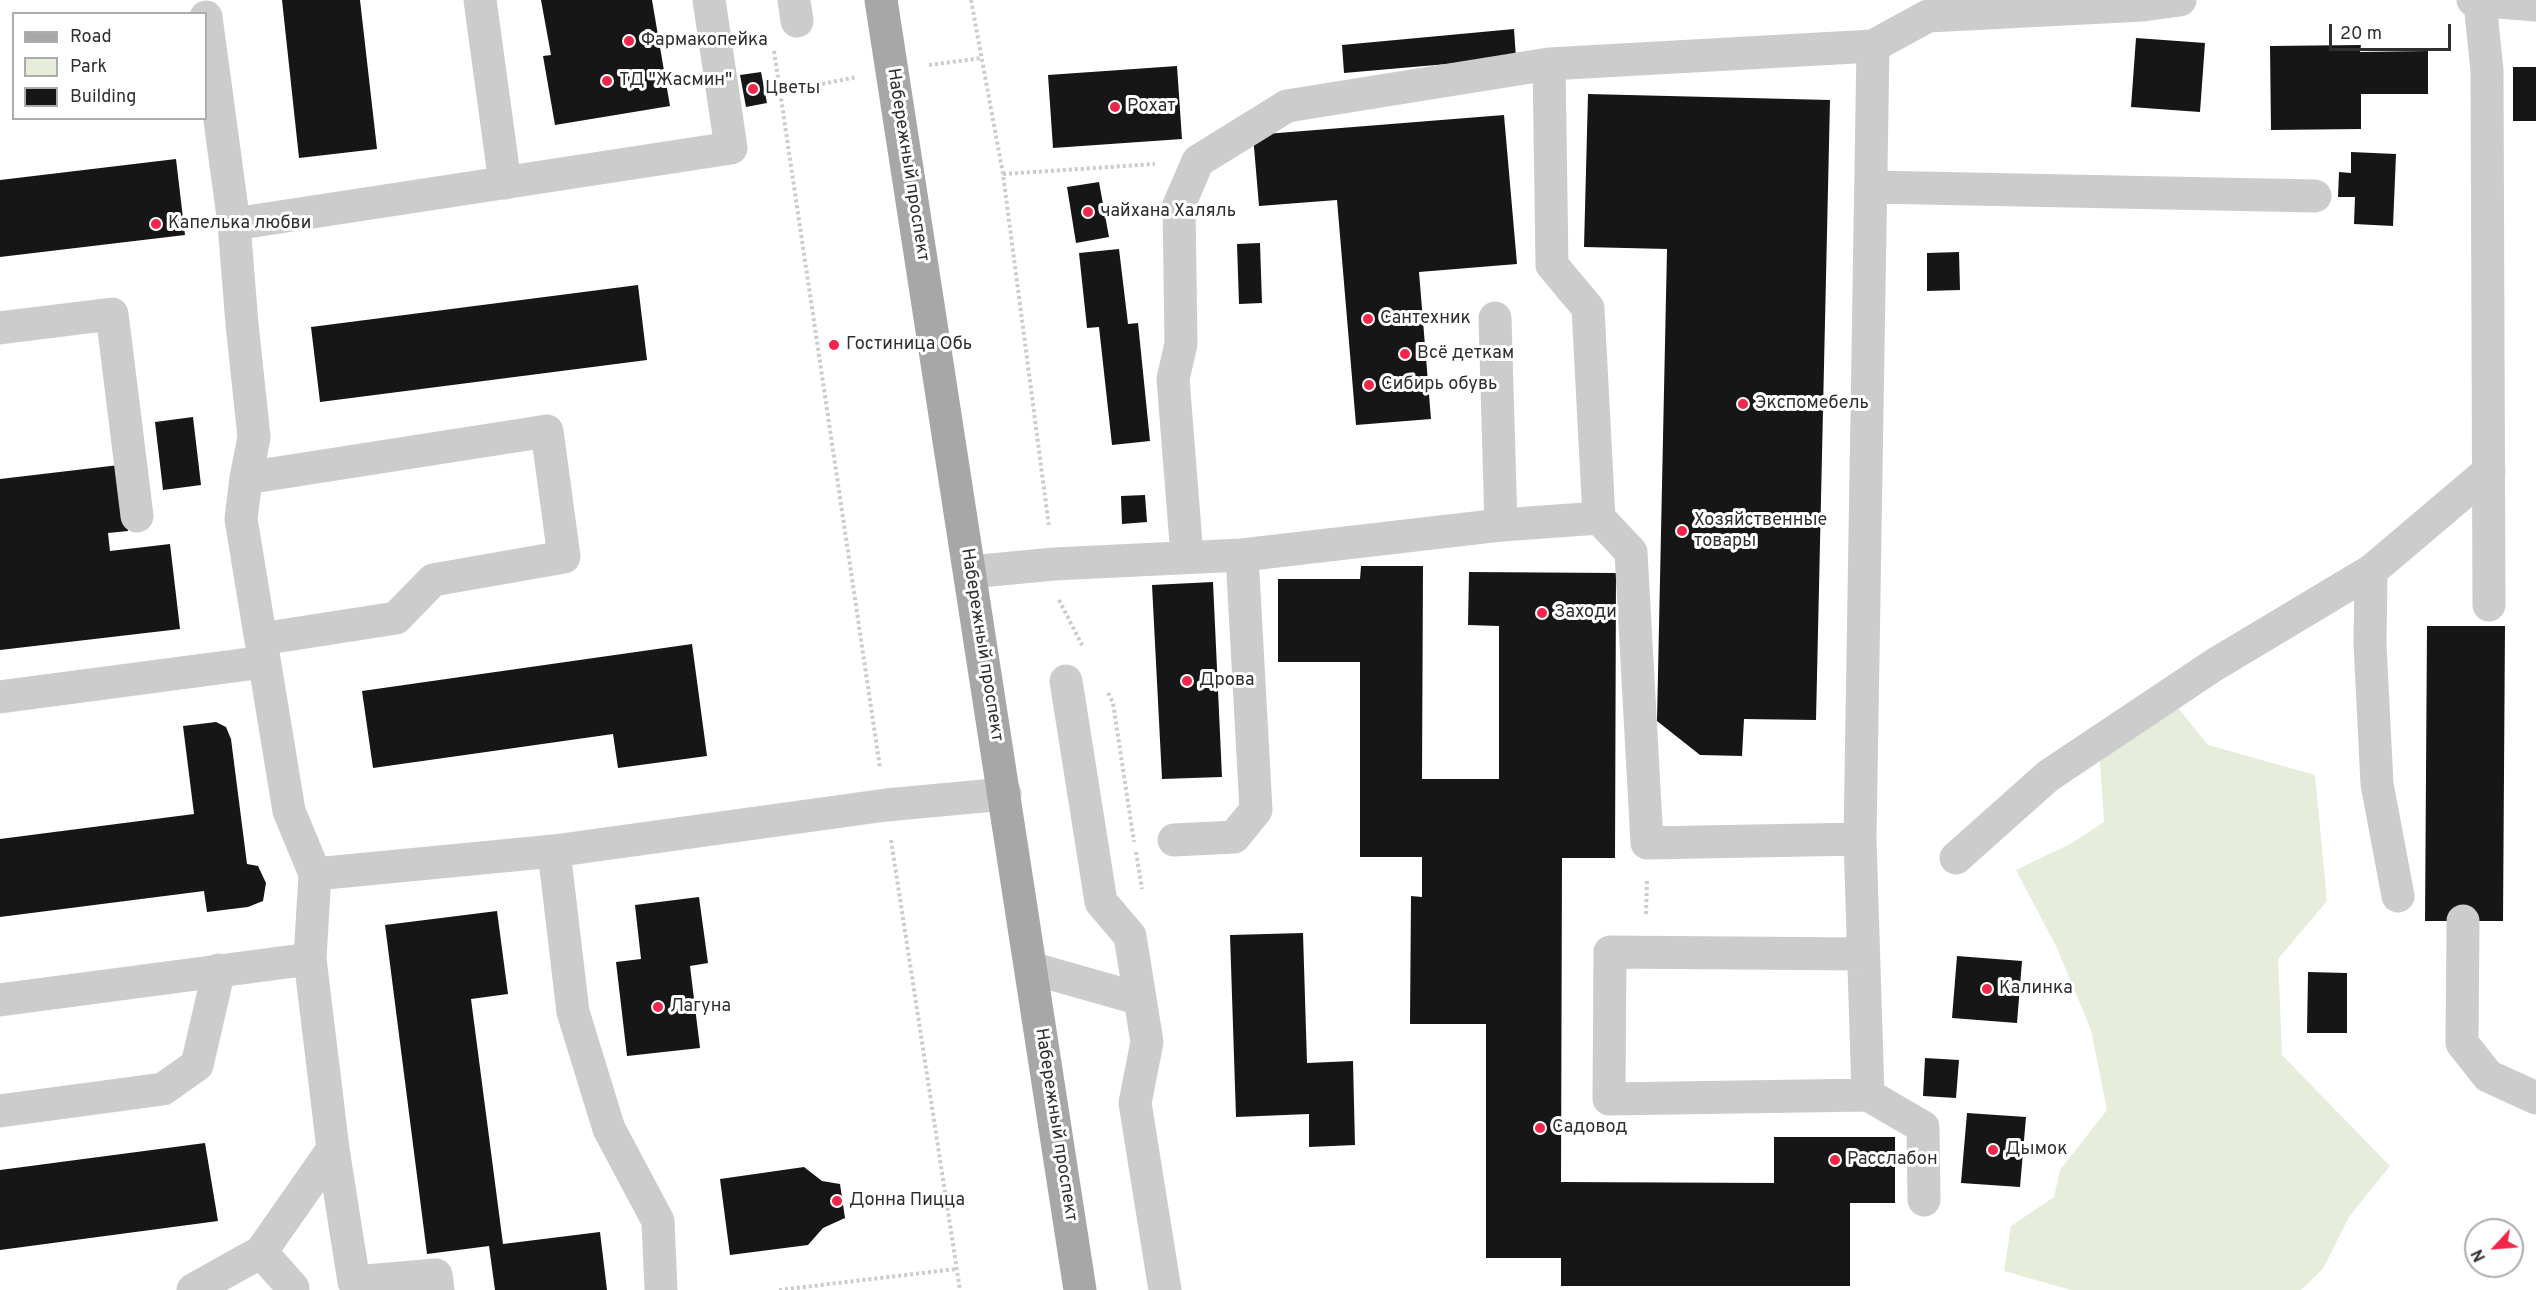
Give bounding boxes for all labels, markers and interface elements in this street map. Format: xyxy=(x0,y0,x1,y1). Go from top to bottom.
legend xyxy=(12,12,207,120)
scale bar xyxy=(2332,12,2454,50)
text: 20 m xyxy=(2340,23,2382,46)
text: Road xyxy=(70,26,112,49)
place label: Фармакопейка xyxy=(641,30,768,52)
marker: Фармакопейка xyxy=(622,34,636,48)
text: Park xyxy=(70,56,107,79)
street label: Набережный проспект xyxy=(881,67,933,263)
place label: ТД "Жасмин" xyxy=(619,70,732,92)
marker: ТД "Жасмин" xyxy=(600,74,614,88)
place label: Цветы xyxy=(765,78,820,100)
marker: Цветы xyxy=(746,82,760,96)
text: Building xyxy=(70,86,136,109)
place label: Рохат xyxy=(1127,96,1175,118)
marker: Рохат xyxy=(1108,100,1122,114)
place label: чайхана Халяль xyxy=(1100,201,1236,223)
marker: чайхана Халяль xyxy=(1081,205,1095,219)
place label: Капелька любви xyxy=(168,213,311,235)
marker: Капелька любви xyxy=(149,217,163,231)
place label: Сантехник xyxy=(1380,308,1471,330)
marker: Сантехник xyxy=(1361,312,1375,326)
place label: Гостиница Обь xyxy=(846,334,972,356)
marker: Гостиница Обь xyxy=(827,338,841,352)
place label: Всё деткам xyxy=(1417,343,1514,365)
marker: Всё деткам xyxy=(1398,347,1412,361)
place label: Сибирь обувь xyxy=(1381,374,1497,396)
marker: Сибирь обувь xyxy=(1362,378,1376,392)
place label: Экспомебель xyxy=(1755,393,1869,415)
marker: Экспомебель xyxy=(1736,397,1750,411)
place label: Хозяйственные товары xyxy=(1694,510,1827,552)
marker: Хозяйственные товары xyxy=(1675,524,1689,538)
street label: Набережный проспект xyxy=(955,547,1007,743)
place label: Заходи xyxy=(1554,602,1617,624)
marker: Заходи xyxy=(1535,606,1549,620)
place label: Дрова xyxy=(1199,670,1255,692)
marker: Дрова xyxy=(1180,674,1194,688)
place label: Калинка xyxy=(1999,978,2073,1000)
marker: Калинка xyxy=(1980,982,1994,996)
place label: Лагуна xyxy=(670,996,731,1018)
marker: Лагуна xyxy=(651,1000,665,1014)
street label: Набережный проспект xyxy=(1029,1027,1081,1223)
place label: Садовод xyxy=(1552,1117,1628,1139)
marker: Садовод xyxy=(1533,1121,1547,1135)
place label: Дымок xyxy=(2005,1139,2067,1161)
marker: Дымок xyxy=(1986,1143,2000,1157)
place label: Расслабон xyxy=(1847,1149,1938,1171)
marker: Расслабон xyxy=(1828,1153,1842,1167)
place label: Донна Пицца xyxy=(849,1190,965,1212)
marker: Донна Пицца xyxy=(830,1194,844,1208)
north arrow xyxy=(2464,1218,2524,1278)
text: N xyxy=(2468,1245,2491,1265)

